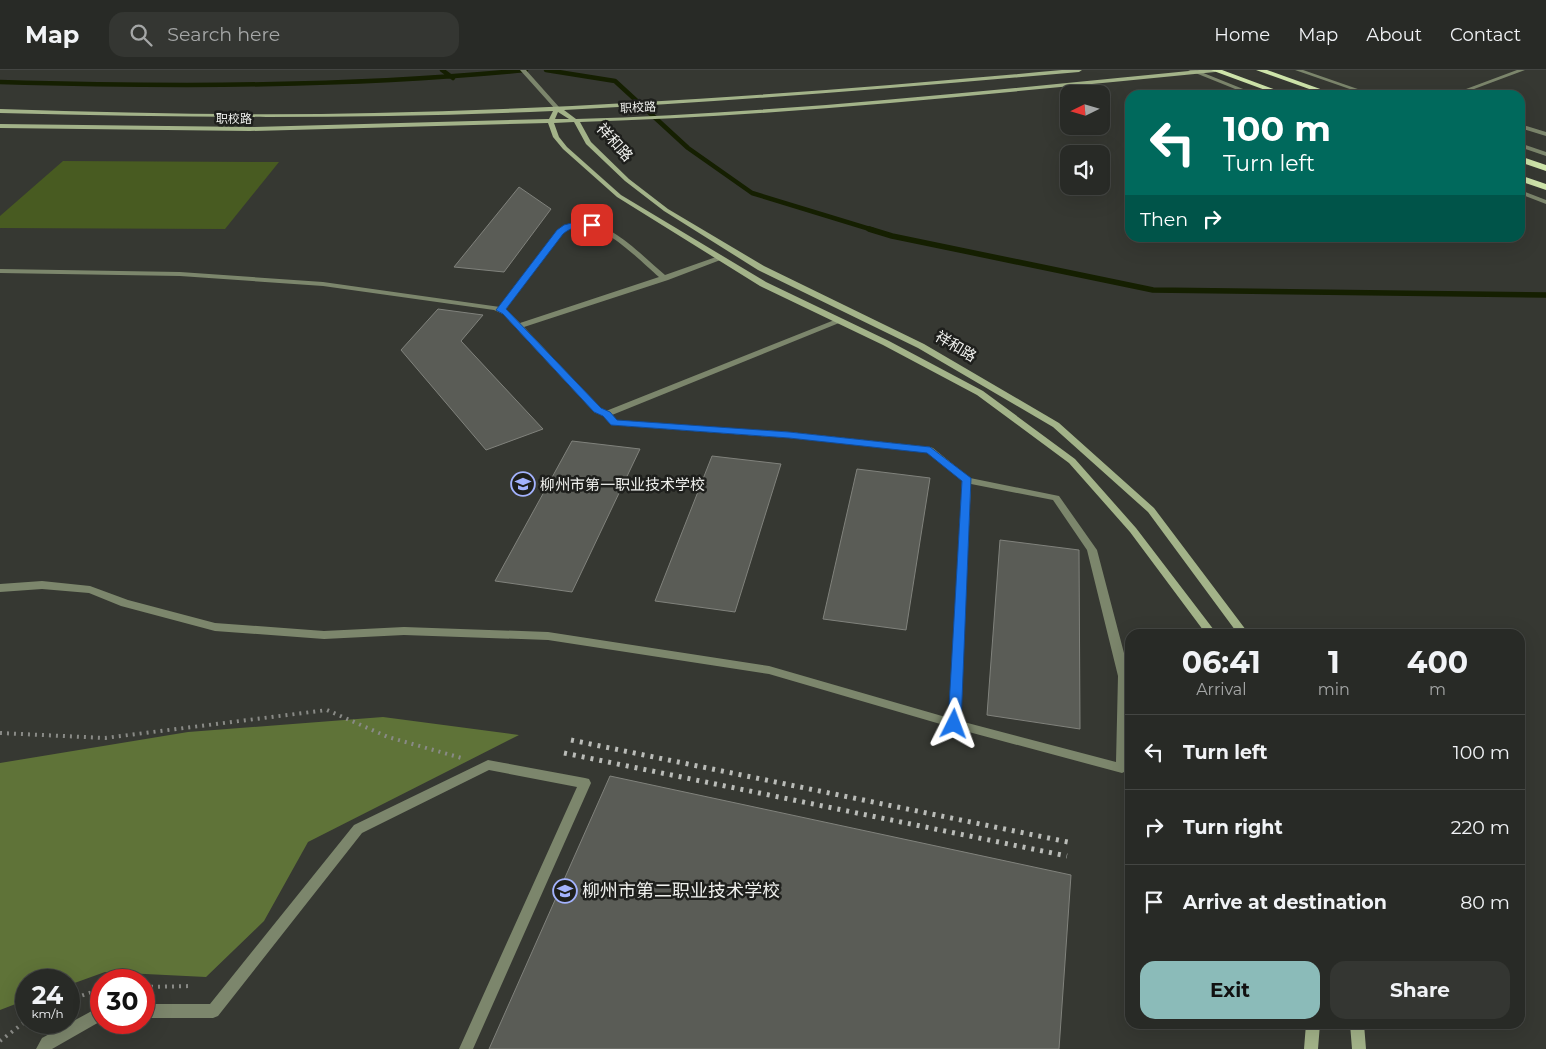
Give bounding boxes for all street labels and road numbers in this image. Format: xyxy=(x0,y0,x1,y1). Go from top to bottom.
street label: 职校路 xyxy=(620,99,656,115)
street label: 职校路 xyxy=(216,111,252,126)
street label: 祥和路 xyxy=(593,119,637,165)
street label: 祥和路 xyxy=(932,326,980,366)

